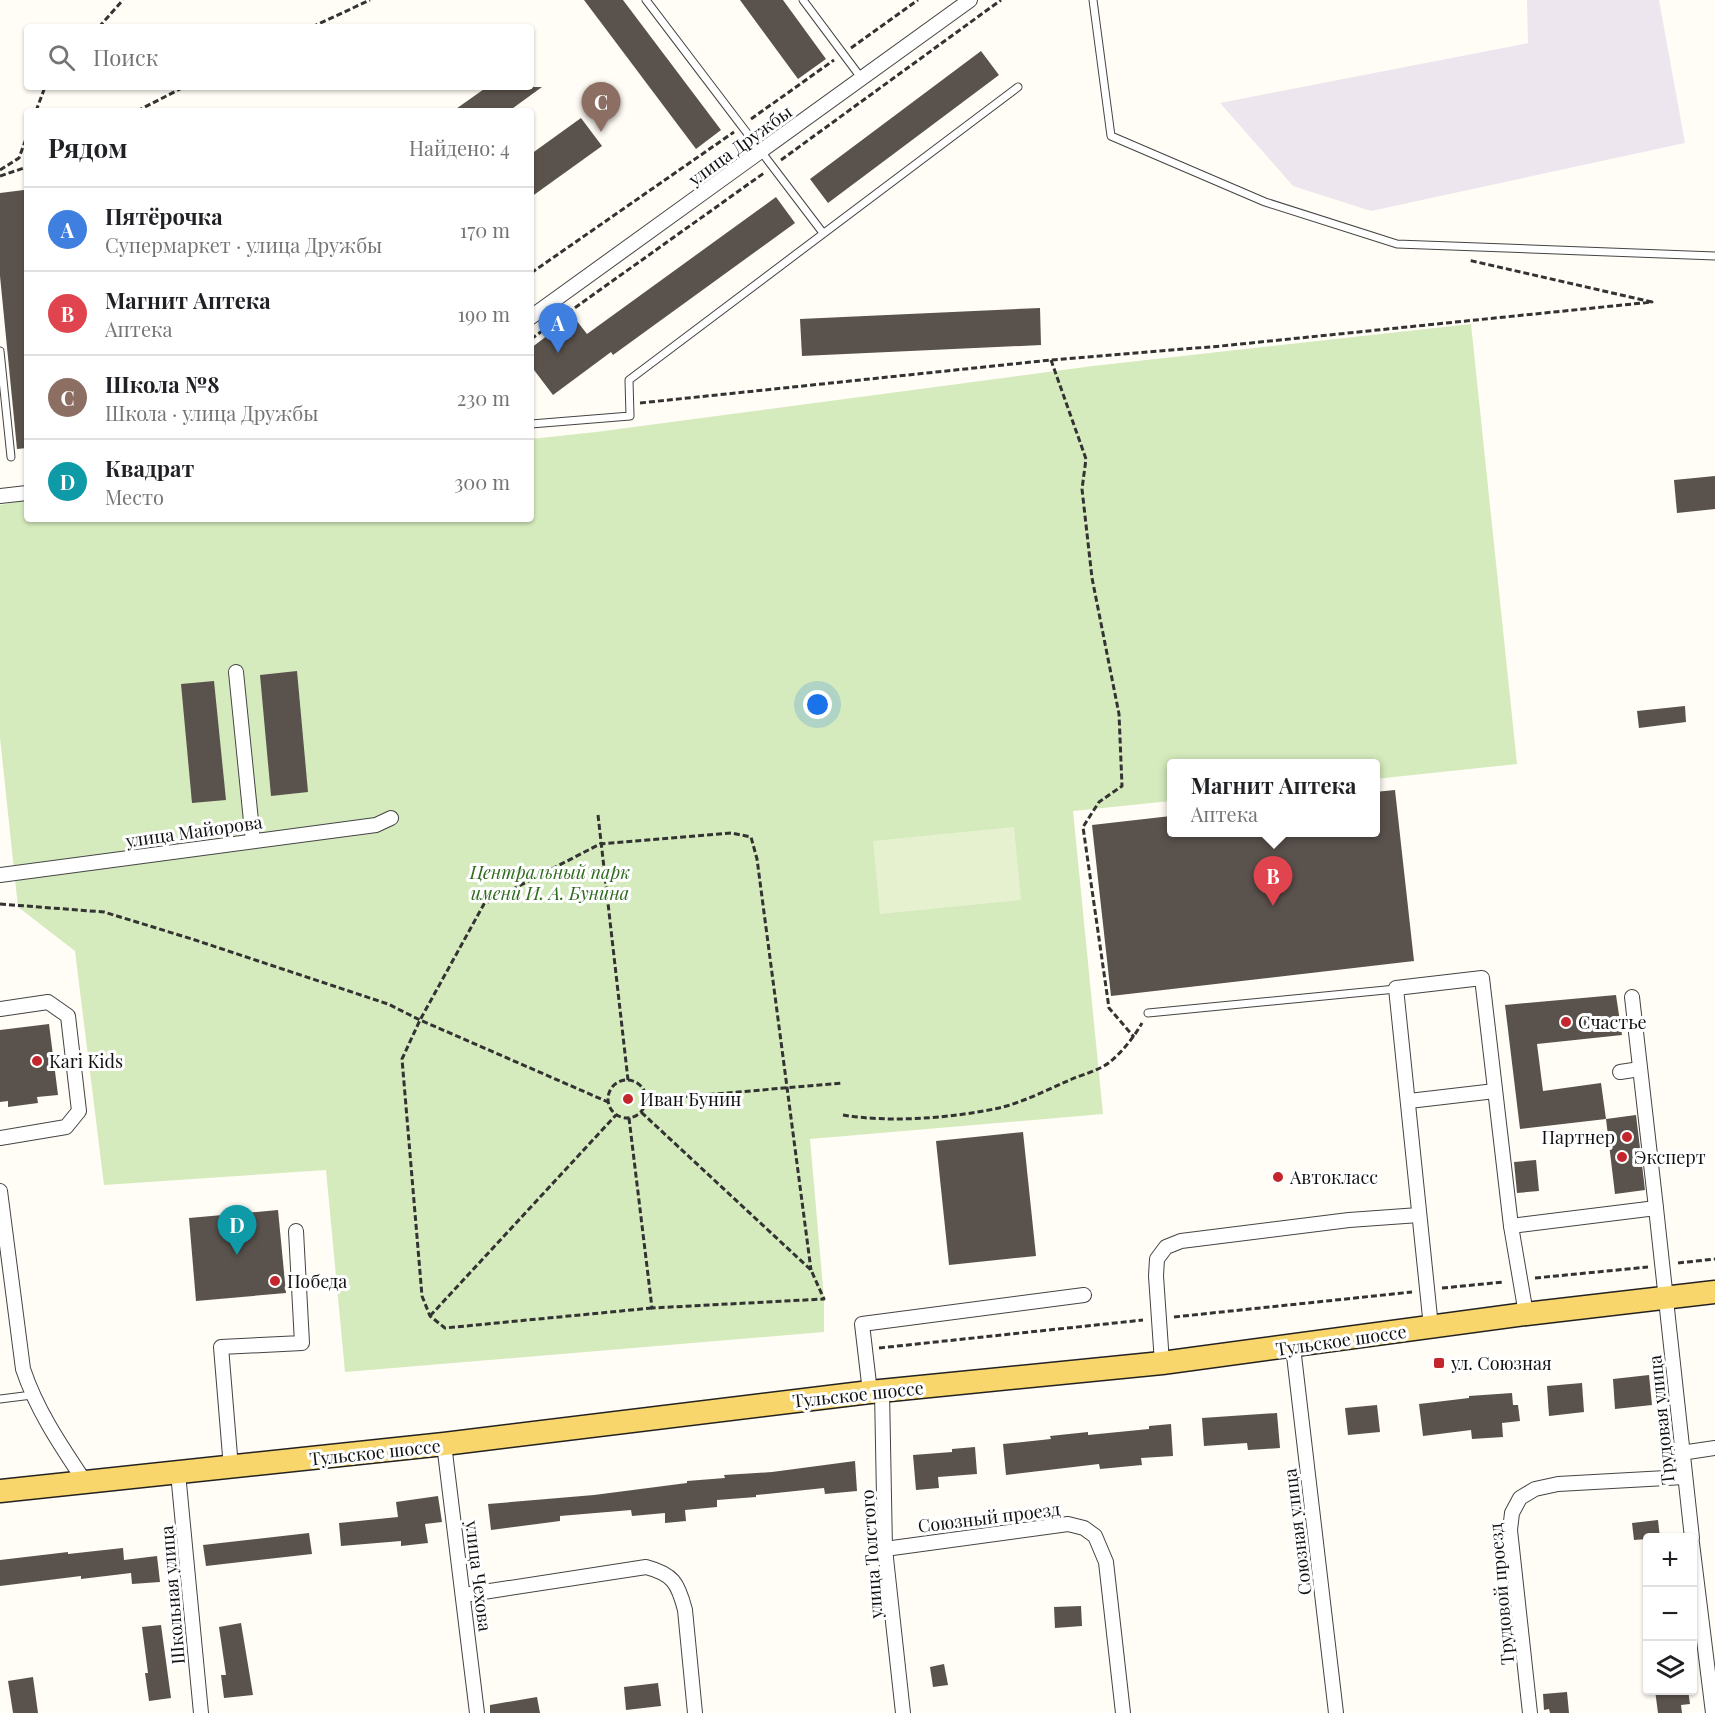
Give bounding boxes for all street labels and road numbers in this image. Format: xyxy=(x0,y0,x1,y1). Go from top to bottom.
street label: улица Дружбы xyxy=(683,99,797,191)
street label: улица Майорова xyxy=(123,810,264,853)
street label: Тульское шоссе xyxy=(1274,1319,1408,1361)
street label: Трудовая улица xyxy=(1642,1354,1680,1486)
street label: Тульское шоссе xyxy=(791,1375,925,1413)
street label: Тульское шоссе xyxy=(308,1433,442,1471)
street label: Союзная улица xyxy=(1277,1467,1317,1597)
street label: улица Толстого xyxy=(855,1489,888,1620)
street label: Союзный проезд xyxy=(916,1496,1062,1538)
street label: улица Чехова xyxy=(460,1518,498,1633)
street label: Трудовой проезд xyxy=(1483,1522,1519,1666)
street label: Школьная улица xyxy=(154,1525,190,1665)

